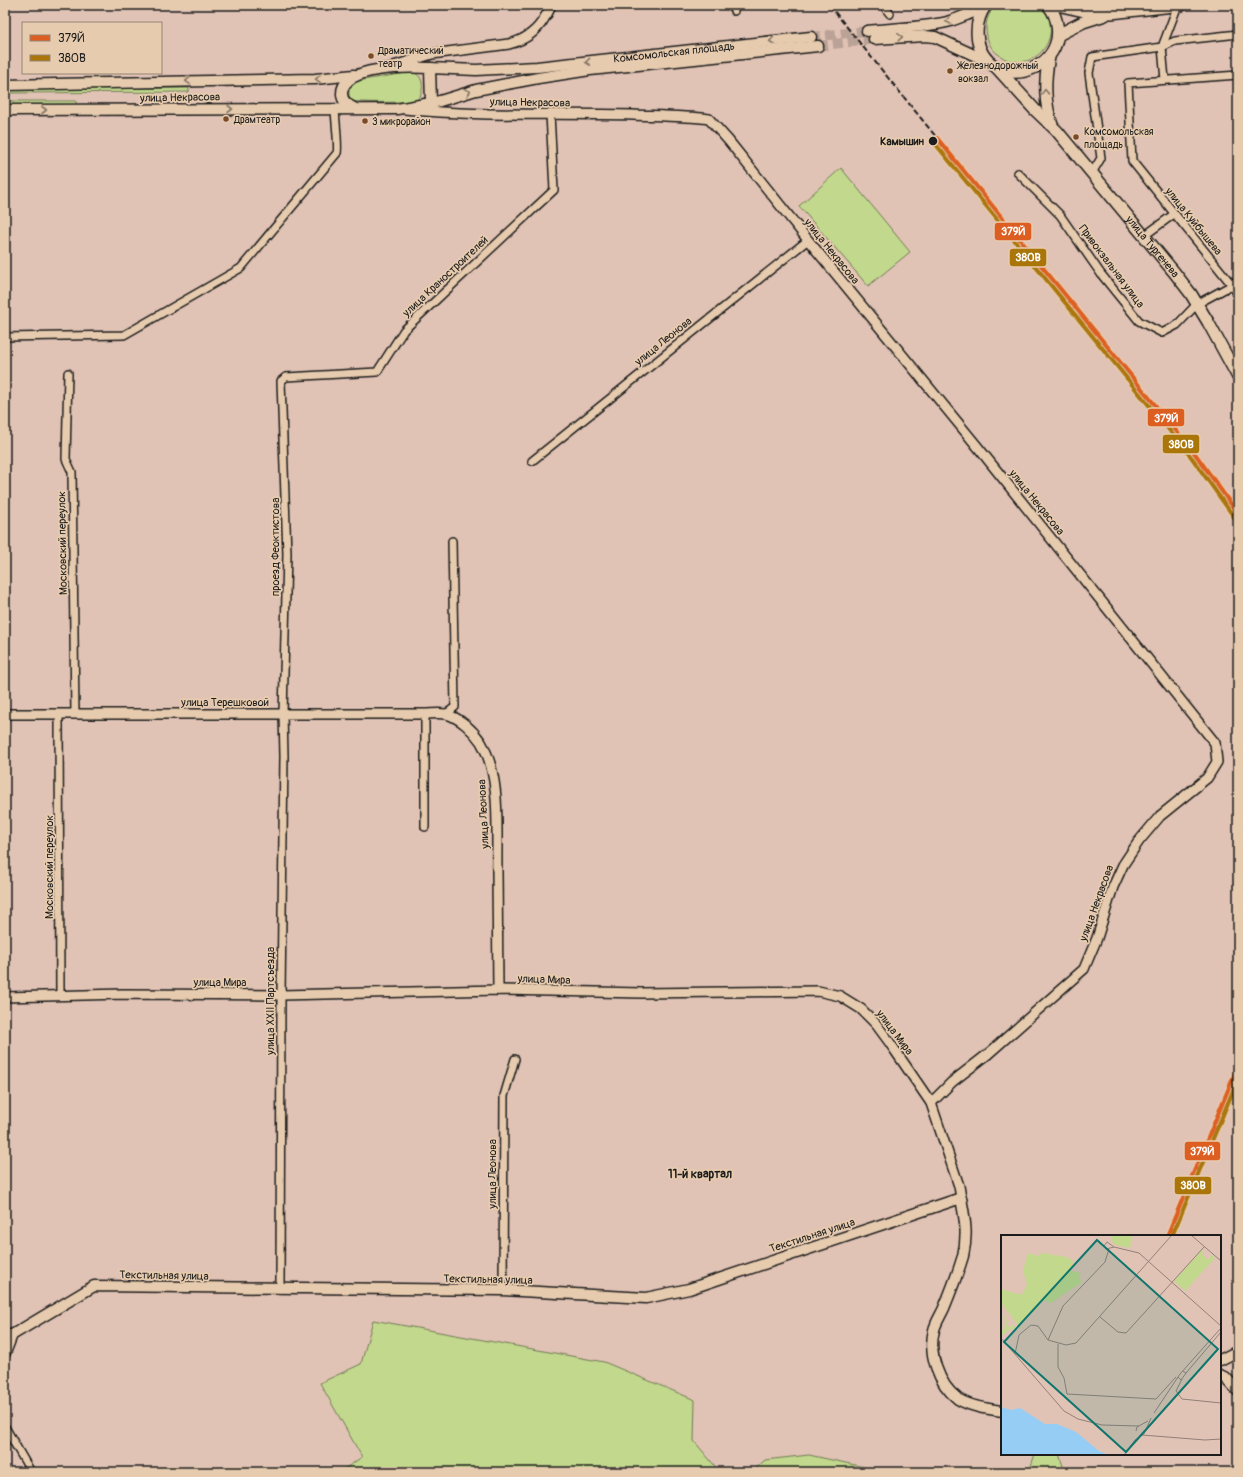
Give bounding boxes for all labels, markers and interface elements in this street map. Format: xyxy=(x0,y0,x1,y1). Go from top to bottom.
one-way arrow xyxy=(945,16,952,25)
legend xyxy=(22,22,162,74)
text: 379Й xyxy=(58,31,84,46)
one-way arrow xyxy=(896,33,903,42)
one-way arrow xyxy=(769,37,776,46)
street label: Комсомольская площадь xyxy=(613,39,735,66)
place label: Драматический театр xyxy=(377,45,444,70)
text: 380В xyxy=(58,51,86,66)
marker: Драматический театр xyxy=(366,51,376,61)
one-way arrow xyxy=(585,58,591,67)
place label: Железнодорожный вокзал xyxy=(956,60,1039,85)
marker: Железнодорожный вокзал xyxy=(945,66,955,76)
one-way arrow xyxy=(315,74,321,83)
one-way arrow xyxy=(185,77,191,85)
one-way arrow xyxy=(465,88,472,97)
one-way arrow xyxy=(1041,89,1049,95)
street label: улица Некрасова xyxy=(139,90,220,105)
street label: улица Некрасова xyxy=(489,95,570,110)
one-way arrow xyxy=(227,104,233,113)
one-way arrow xyxy=(41,106,47,114)
marker: Драмтеатр xyxy=(221,114,231,124)
place label: Драмтеатр xyxy=(233,114,281,126)
marker: 3 микрорайон xyxy=(360,116,370,126)
place label: 3 микрорайон xyxy=(372,116,431,128)
place label: Комсомольская площадь xyxy=(1084,126,1154,151)
marker: Комсомольская площадь xyxy=(1071,132,1081,142)
place label: Камышин xyxy=(880,135,925,148)
marker: Камышин xyxy=(927,135,939,147)
street label: улица Куйбышева xyxy=(1162,184,1225,258)
street label: улица Тургенева xyxy=(1122,212,1182,280)
street label: улица Некрасова xyxy=(801,215,862,287)
line badge: 379Й xyxy=(994,222,1032,241)
street label: Привокзальная улица xyxy=(1076,222,1147,310)
text: 379Й xyxy=(1001,225,1026,238)
street label: улица Краностроителей xyxy=(399,233,491,320)
line badge: 380В xyxy=(1009,248,1047,267)
text: 380В xyxy=(1015,251,1041,264)
street label: улица Леонова xyxy=(631,314,694,369)
line badge: 379Й xyxy=(1147,408,1185,427)
text: 379Й xyxy=(1154,412,1179,425)
line badge: 380В xyxy=(1162,434,1200,454)
text: 380В xyxy=(1168,438,1194,451)
street label: улица Некрасова xyxy=(1006,466,1067,538)
street label: Московский переулок xyxy=(55,491,70,595)
street label: проезд Феоктистова xyxy=(269,498,282,596)
street label: улица Терешковой xyxy=(180,696,269,709)
street label: улица Леонова xyxy=(475,779,492,850)
street label: Московский переулок xyxy=(43,815,56,919)
street label: улица Некрасова xyxy=(1076,863,1116,944)
street label: улица XXII Партсъезда xyxy=(264,947,277,1056)
street label: улица Мира xyxy=(516,972,571,987)
street label: улица Мира xyxy=(193,976,246,989)
street label: улица Мира xyxy=(873,1006,916,1057)
street label: улица Леонова xyxy=(486,1139,499,1210)
line badge: 379Й xyxy=(1184,1141,1221,1161)
text: 379Й xyxy=(1190,1145,1215,1158)
district label: 11-й квартал xyxy=(668,1167,732,1182)
line badge: 380В xyxy=(1174,1176,1212,1195)
text: 380В xyxy=(1180,1179,1206,1192)
street label: Текстильная улица xyxy=(768,1215,857,1255)
inset map xyxy=(1001,1235,1221,1455)
street label: Текстильная улица xyxy=(119,1268,209,1283)
street label: Текстильная улица xyxy=(443,1272,533,1287)

